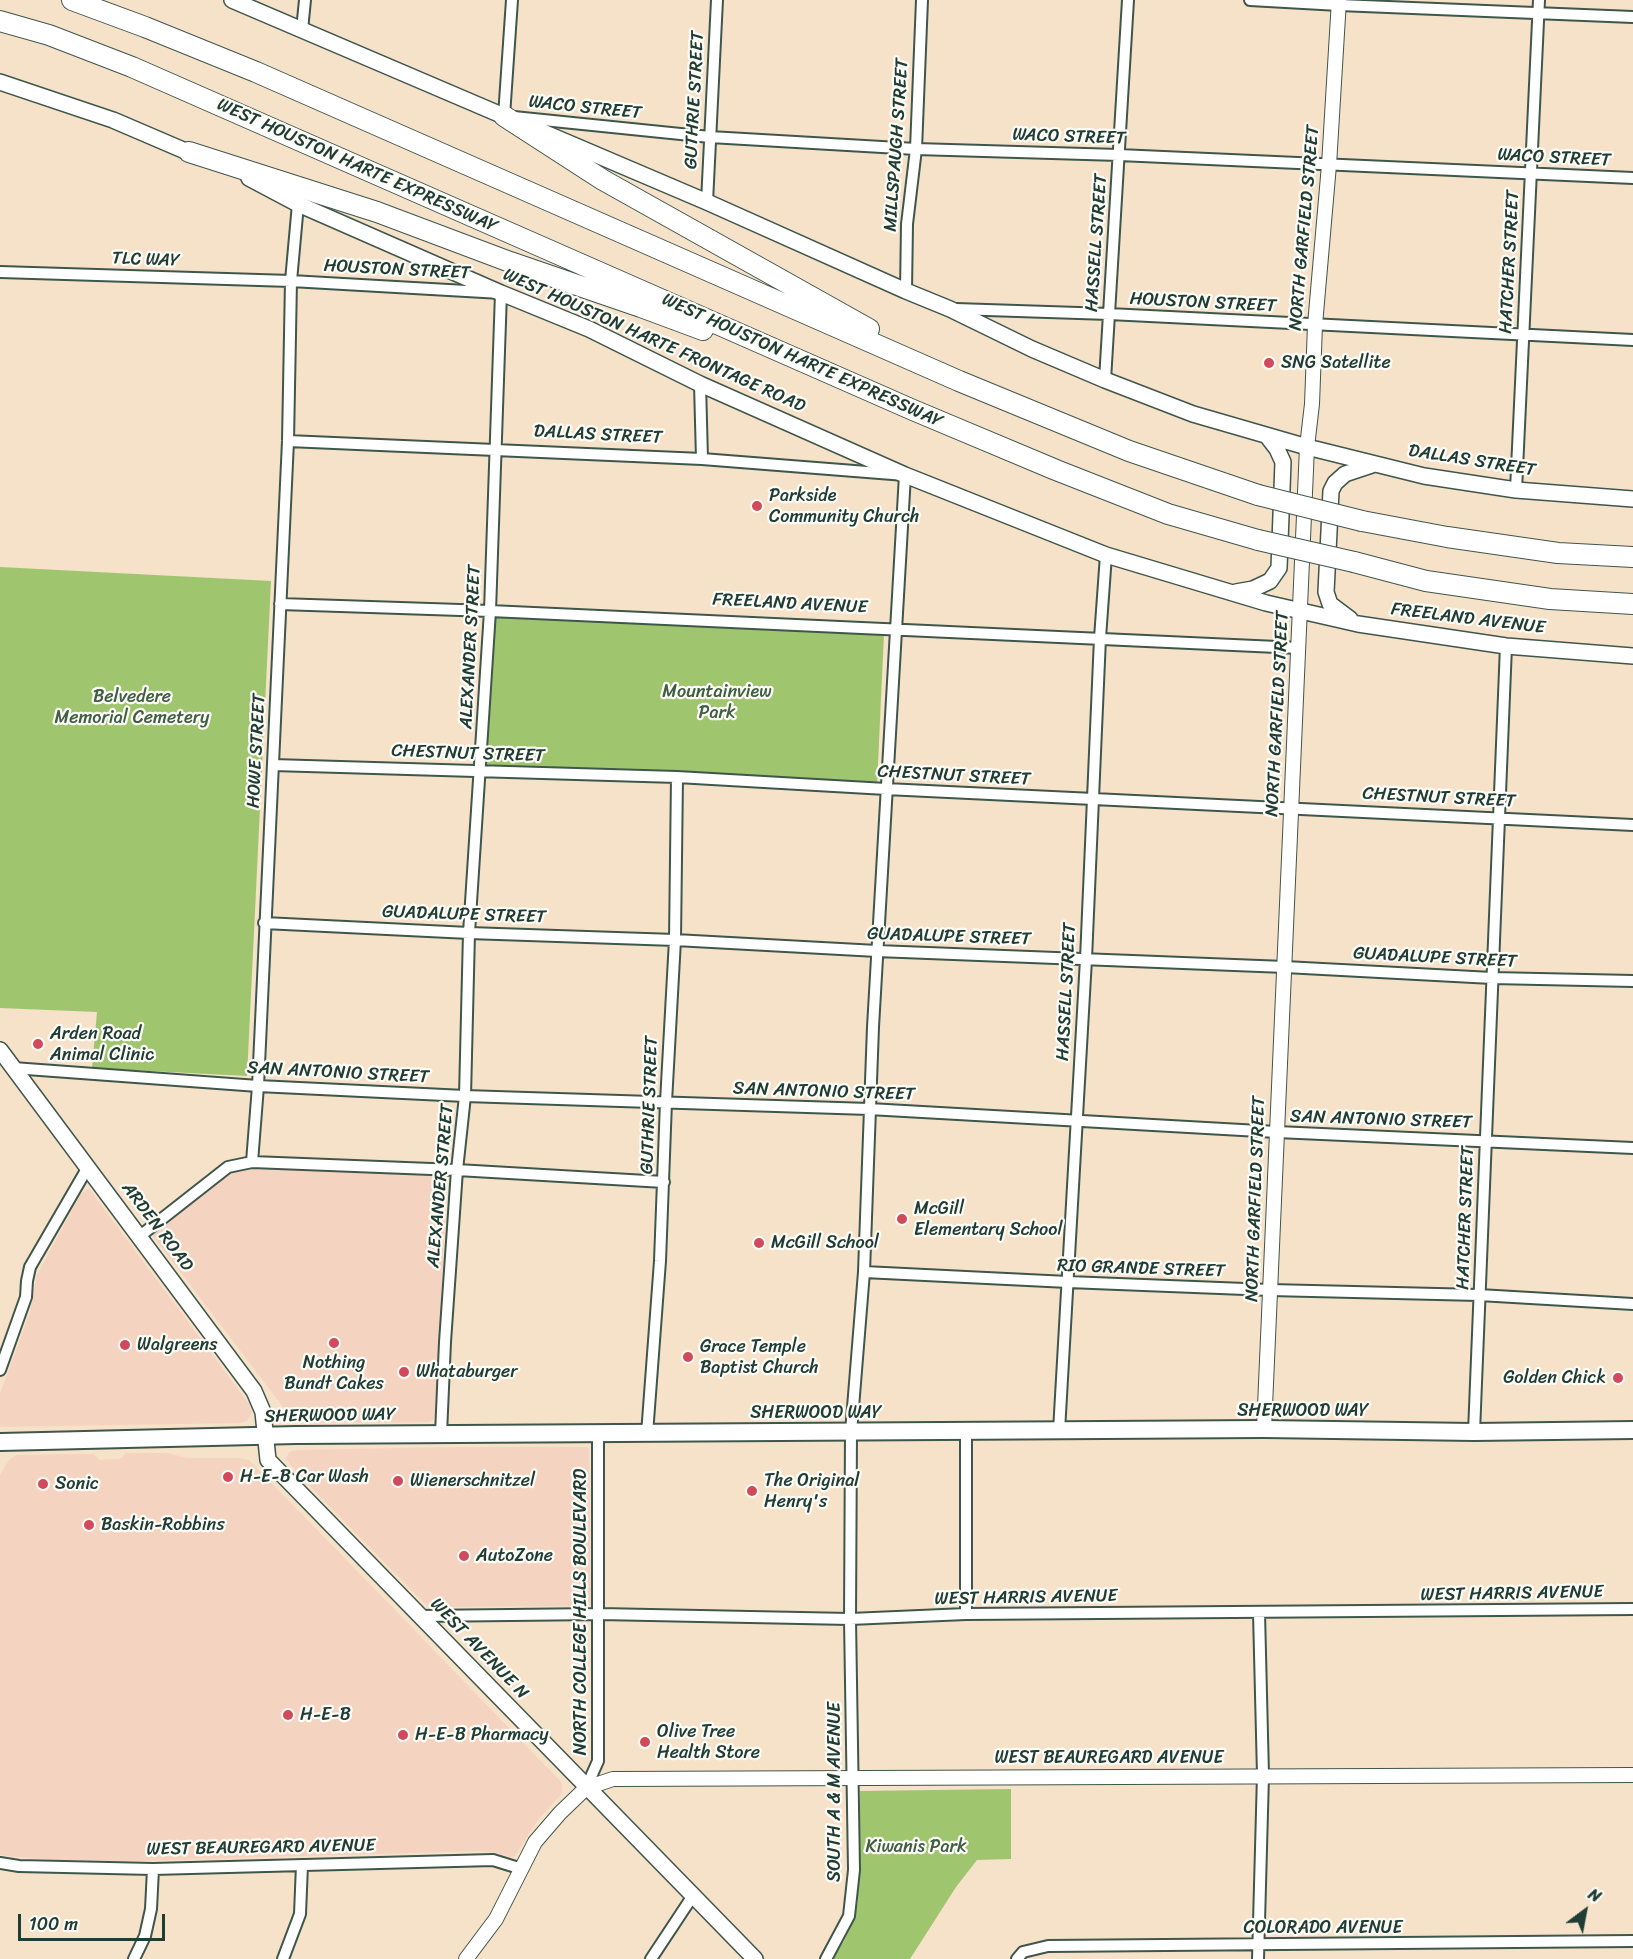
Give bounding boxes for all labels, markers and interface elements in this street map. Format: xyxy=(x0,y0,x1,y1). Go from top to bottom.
street label: GUTHRIE STREET xyxy=(681,30,709,170)
street label: MILLSPAUGH STREET xyxy=(880,58,914,232)
street label: WACO STREET xyxy=(527,91,643,125)
street label: WEST HOUSTON HARTE EXPRESSWAY xyxy=(213,94,501,238)
street label: WACO STREET xyxy=(1012,124,1126,150)
street label: NORTH GARFIELD STREET xyxy=(1285,124,1325,332)
street label: WACO STREET xyxy=(1497,144,1611,172)
street label: HASSELL STREET xyxy=(1081,173,1113,313)
street label: HATCHER STREET xyxy=(1495,190,1525,334)
street label: TLC WAY xyxy=(112,248,180,272)
street label: HOUSTON STREET xyxy=(323,255,471,285)
street label: WEST HOUSTON HARTE FRONTAGE ROAD xyxy=(499,264,809,418)
street label: HOUSTON STREET xyxy=(1129,288,1277,318)
street label: WEST HOUSTON HARTE EXPRESSWAY xyxy=(658,289,946,433)
place label: SNG Satellite xyxy=(1281,352,1391,374)
marker: SNG Satellite xyxy=(1262,356,1276,370)
street label: DALLAS STREET xyxy=(533,421,663,449)
street label: DALLAS STREET xyxy=(1407,440,1537,482)
place label: Parkside Community Church xyxy=(769,485,919,528)
marker: Parkside Community Church xyxy=(750,499,764,513)
street label: ALEXANDER STREET xyxy=(456,564,486,730)
street label: FREELAND AVENUE xyxy=(712,589,868,619)
street label: FREELAND AVENUE xyxy=(1390,599,1546,639)
street label: NORTH GARFIELD STREET xyxy=(1262,611,1294,817)
park label: Mountainview Park xyxy=(662,681,772,724)
park label: Belvedere Memorial Cemetery xyxy=(55,686,209,728)
street label: HOWE STREET xyxy=(243,693,271,809)
street label: CHESTNUT STREET xyxy=(391,741,545,767)
street label: CHESTNUT STREET xyxy=(877,761,1031,791)
street label: CHESTNUT STREET xyxy=(1362,783,1516,813)
street label: GUADALUPE STREET xyxy=(382,901,546,929)
street label: HASSELL STREET xyxy=(1053,922,1081,1062)
street label: GUADALUPE STREET xyxy=(867,923,1031,951)
street label: GUADALUPE STREET xyxy=(1353,943,1517,973)
place label: Arden Road Animal Clinic xyxy=(50,1023,154,1066)
street label: GUTHRIE STREET xyxy=(637,1036,663,1174)
marker: Arden Road Animal Clinic xyxy=(31,1037,45,1051)
street label: SAN ANTONIO STREET xyxy=(247,1057,429,1089)
street label: SAN ANTONIO STREET xyxy=(733,1078,915,1106)
street label: NORTH GARFIELD STREET xyxy=(1242,1096,1270,1302)
street label: ALEXANDER STREET xyxy=(423,1103,459,1269)
street label: SAN ANTONIO STREET xyxy=(1290,1106,1472,1134)
street label: HATCHER STREET xyxy=(1453,1146,1479,1290)
street label: ARDEN ROAD xyxy=(117,1178,197,1276)
place label: McGill Elementary School xyxy=(914,1198,1063,1240)
marker: McGill Elementary School xyxy=(895,1212,909,1226)
place label: McGill School xyxy=(771,1232,879,1254)
marker: McGill School xyxy=(752,1236,766,1250)
street label: RIO GRANDE STREET xyxy=(1057,1255,1225,1283)
place label: Walgreens xyxy=(137,1334,217,1356)
marker: Nothing Bundt Cakes xyxy=(327,1336,341,1350)
place label: Grace Temple Baptist Church xyxy=(700,1336,819,1378)
marker: Walgreens xyxy=(118,1338,132,1352)
marker: Grace Temple Baptist Church xyxy=(681,1350,695,1364)
place label: Nothing Bundt Cakes xyxy=(284,1352,384,1394)
place label: Whataburger xyxy=(416,1361,518,1383)
marker: Whataburger xyxy=(397,1365,411,1379)
place label: Golden Chick xyxy=(1503,1367,1606,1389)
marker: Golden Chick xyxy=(1611,1371,1625,1385)
street label: SHERWOOD WAY xyxy=(1237,1400,1369,1422)
street label: SHERWOOD WAY xyxy=(750,1402,882,1424)
street label: SHERWOOD WAY xyxy=(264,1404,396,1428)
place label: H-E-B Car Wash xyxy=(240,1466,369,1488)
street label: NORTH COLLEGE HILLS BOULEVARD xyxy=(570,1469,592,1755)
marker: H-E-B Car Wash xyxy=(221,1470,235,1484)
place label: Wienerschnitzel xyxy=(410,1470,535,1492)
place label: The Original Henry's xyxy=(764,1470,859,1512)
place label: Sonic xyxy=(55,1473,99,1495)
marker: Wienerschnitzel xyxy=(391,1474,405,1488)
marker: Sonic xyxy=(36,1477,50,1491)
marker: The Original Henry's xyxy=(745,1484,759,1498)
place label: Baskin-Robbins xyxy=(101,1514,225,1536)
marker: Baskin-Robbins xyxy=(82,1518,96,1532)
place label: AutoZone xyxy=(476,1545,553,1567)
marker: AutoZone xyxy=(457,1549,471,1563)
street label: WEST HARRIS AVENUE xyxy=(1420,1582,1604,1606)
street label: WEST HARRIS AVENUE xyxy=(934,1586,1118,1610)
street label: WEST AVENUE N xyxy=(425,1594,533,1704)
street label: SOUTH A & M AVENUE xyxy=(824,1702,846,1882)
place label: H-E-B xyxy=(300,1704,351,1726)
marker: H-E-B xyxy=(281,1708,295,1722)
place label: Olive Tree Health Store xyxy=(657,1721,760,1764)
place label: H-E-B Pharmacy xyxy=(415,1724,549,1746)
marker: H-E-B Pharmacy xyxy=(396,1728,410,1742)
marker: Olive Tree Health Store xyxy=(638,1735,652,1749)
street label: WEST BEAUREGARD AVENUE xyxy=(994,1747,1224,1769)
street label: WEST BEAUREGARD AVENUE xyxy=(146,1835,376,1861)
park label: Kiwanis Park xyxy=(865,1836,967,1858)
text: N xyxy=(1582,1880,1607,1911)
north arrow xyxy=(1555,1881,1615,1941)
scale bar xyxy=(21,1902,168,1940)
text: 100 m xyxy=(29,1908,78,1940)
street label: COLORADO AVENUE xyxy=(1244,1917,1402,1939)

